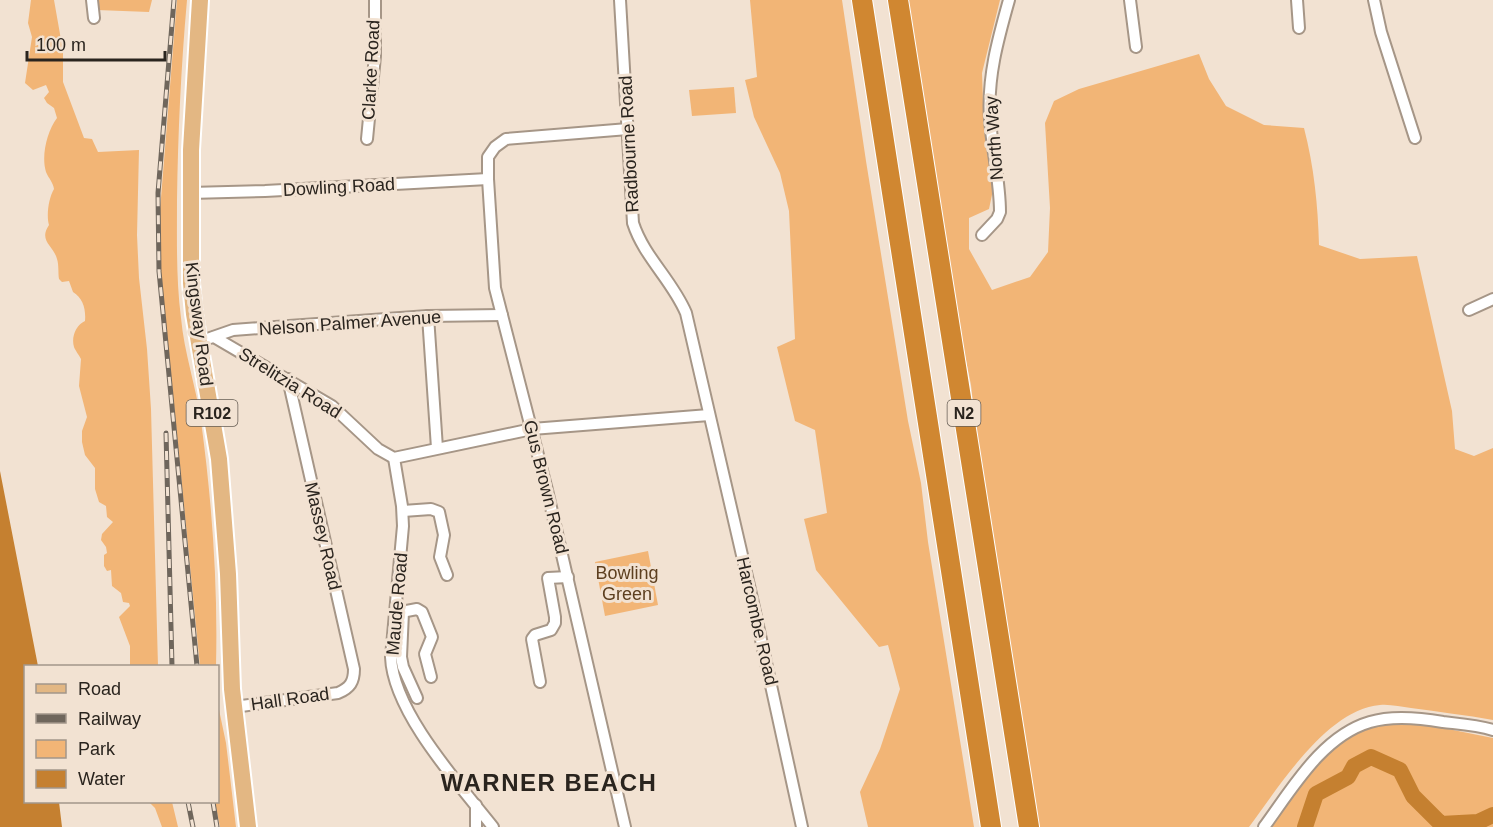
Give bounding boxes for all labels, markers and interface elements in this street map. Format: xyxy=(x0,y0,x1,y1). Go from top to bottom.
street label: Clarke Road xyxy=(358,20,384,120)
scale bar xyxy=(27,24,165,62)
text: 100 m xyxy=(36,35,86,55)
street label: Radbourne Road xyxy=(615,75,643,213)
street label: North Way xyxy=(981,95,1007,181)
street label: Dowling Road xyxy=(283,174,395,200)
street label: Kingsway Road xyxy=(181,261,217,387)
street label: Nelson Palmer Avenue xyxy=(258,307,442,339)
street label: Strelitzia Road xyxy=(235,344,345,422)
road number: R102 xyxy=(186,400,238,426)
road number: N2 xyxy=(948,400,980,426)
street label: Gus Brown Road xyxy=(520,418,572,556)
street label: Massey Road xyxy=(301,480,345,592)
street label: Maude Road xyxy=(383,552,411,656)
street label: Harcombe Road xyxy=(733,555,781,687)
park label: Bowling Green xyxy=(595,563,659,604)
legend xyxy=(24,665,219,803)
text: Road xyxy=(78,679,121,699)
street label: Hall Road xyxy=(249,684,331,714)
text: Railway xyxy=(78,709,141,729)
text: Park xyxy=(78,739,116,759)
text: Water xyxy=(78,769,125,789)
district label: WARNER BEACH xyxy=(441,769,657,796)

